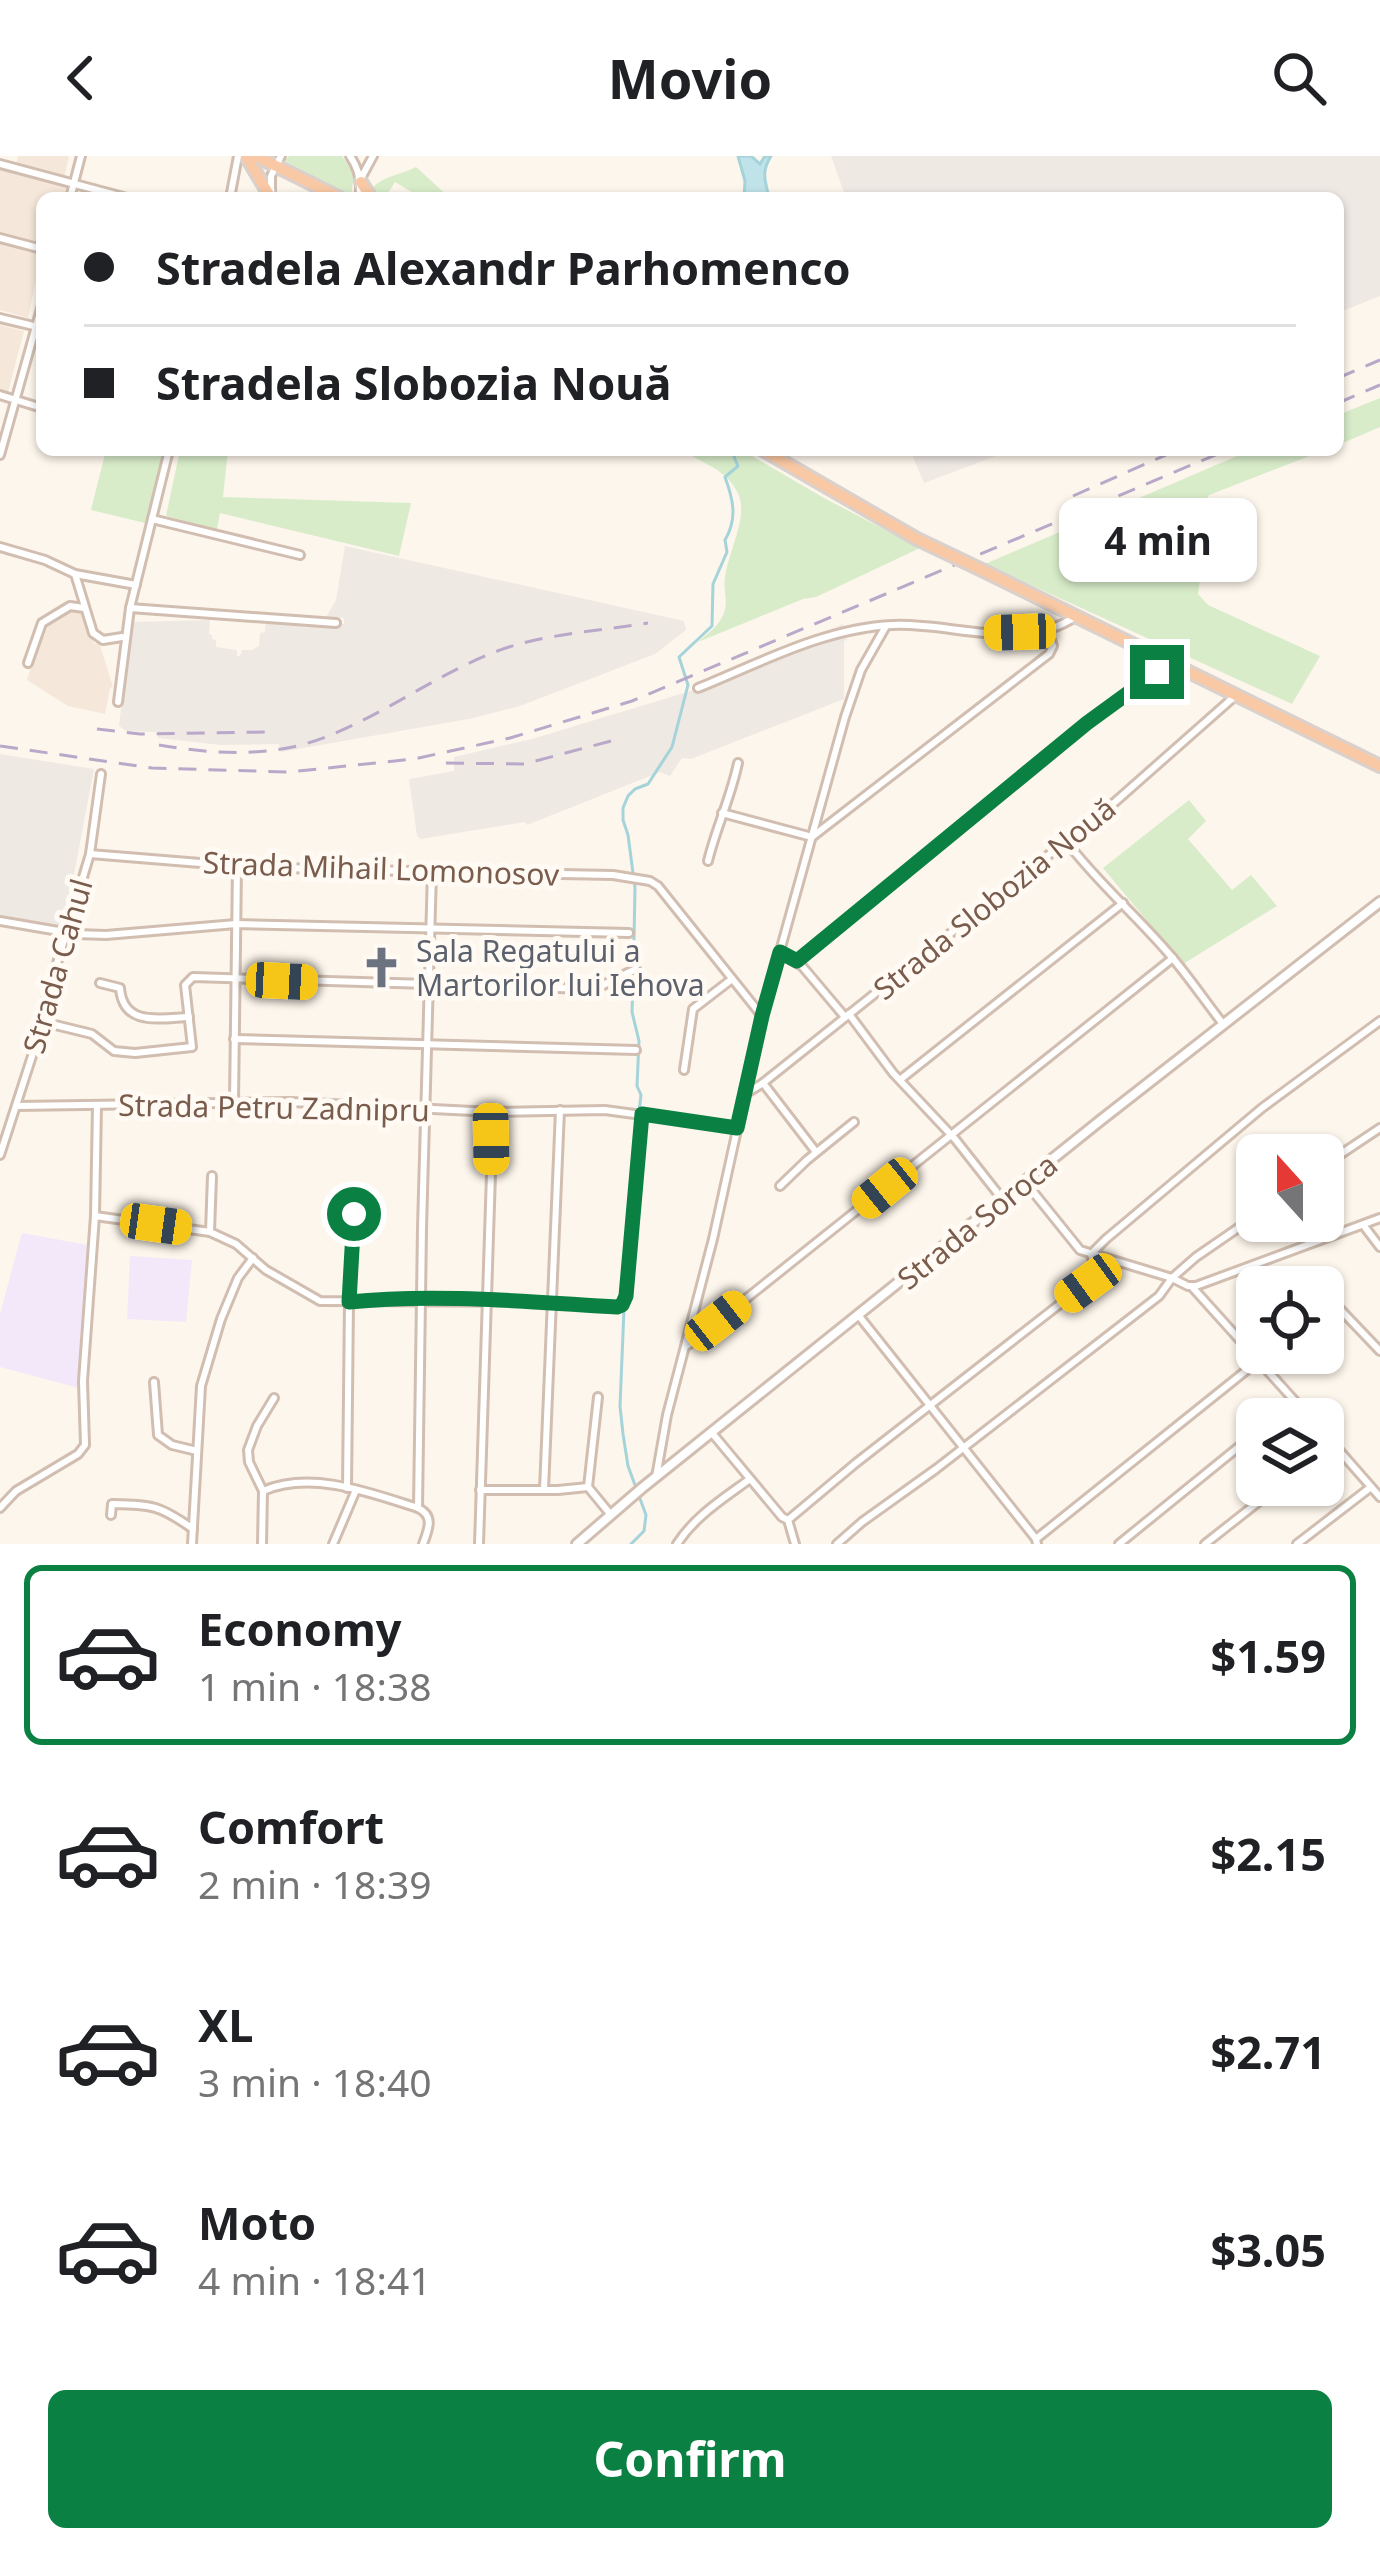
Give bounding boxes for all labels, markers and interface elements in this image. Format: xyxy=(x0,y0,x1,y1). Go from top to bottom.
text: Movio xyxy=(608,41,772,115)
icon: back xyxy=(48,45,114,111)
icon: search xyxy=(1266,45,1332,111)
text: Stradela Alexandr Parhomenco xyxy=(156,237,851,298)
text: Stradela Slobozia Nouă xyxy=(156,352,672,413)
callout: 4 min xyxy=(1058,498,1256,582)
text: 4 min xyxy=(1104,513,1212,566)
car xyxy=(983,613,1057,651)
route end xyxy=(1130,645,1184,699)
street label: Strada Slobozia Nouă xyxy=(864,788,1124,1008)
street label: Strada Mihail Lomonosov xyxy=(202,841,561,895)
street label: Strada Cahul xyxy=(13,874,101,1058)
place label: Sala Regatului a Martorilor lui Iehova xyxy=(416,930,705,1005)
church icon: Sala Regatului a Martorilor lui Iehova xyxy=(359,944,405,990)
car xyxy=(245,961,319,1001)
street label: Strada Petru Zadnipru xyxy=(118,1084,430,1130)
car xyxy=(472,1103,510,1175)
north arrow xyxy=(1236,1134,1344,1242)
map controls xyxy=(1236,1134,1344,1506)
street label: Strada Soroca xyxy=(888,1144,1066,1298)
car xyxy=(846,1151,924,1225)
route start xyxy=(327,1187,381,1241)
car xyxy=(118,1201,194,1247)
car xyxy=(1048,1247,1128,1319)
button: locate xyxy=(1236,1266,1344,1374)
car xyxy=(679,1285,757,1357)
button: layers xyxy=(1236,1398,1344,1506)
text: Economy xyxy=(198,1598,402,1659)
icon: car xyxy=(54,1601,162,1709)
text: $1.59 xyxy=(1210,1625,1326,1686)
text: 1 min · 18:38 xyxy=(198,1659,432,1712)
text: Comfort xyxy=(198,1796,384,1857)
icon: car xyxy=(54,1799,162,1907)
text: $2.15 xyxy=(1210,1823,1326,1884)
text: 2 min · 18:39 xyxy=(198,1857,432,1910)
text: XL xyxy=(198,1994,253,2055)
icon: car xyxy=(54,1997,162,2105)
text: $2.71 xyxy=(1210,2021,1326,2082)
text: 3 min · 18:40 xyxy=(198,2055,432,2108)
text: Moto xyxy=(198,2192,316,2253)
icon: car xyxy=(54,2195,162,2303)
text: $3.05 xyxy=(1210,2219,1326,2280)
text: 4 min · 18:41 xyxy=(198,2253,432,2306)
button: Confirm xyxy=(48,2390,1332,2528)

